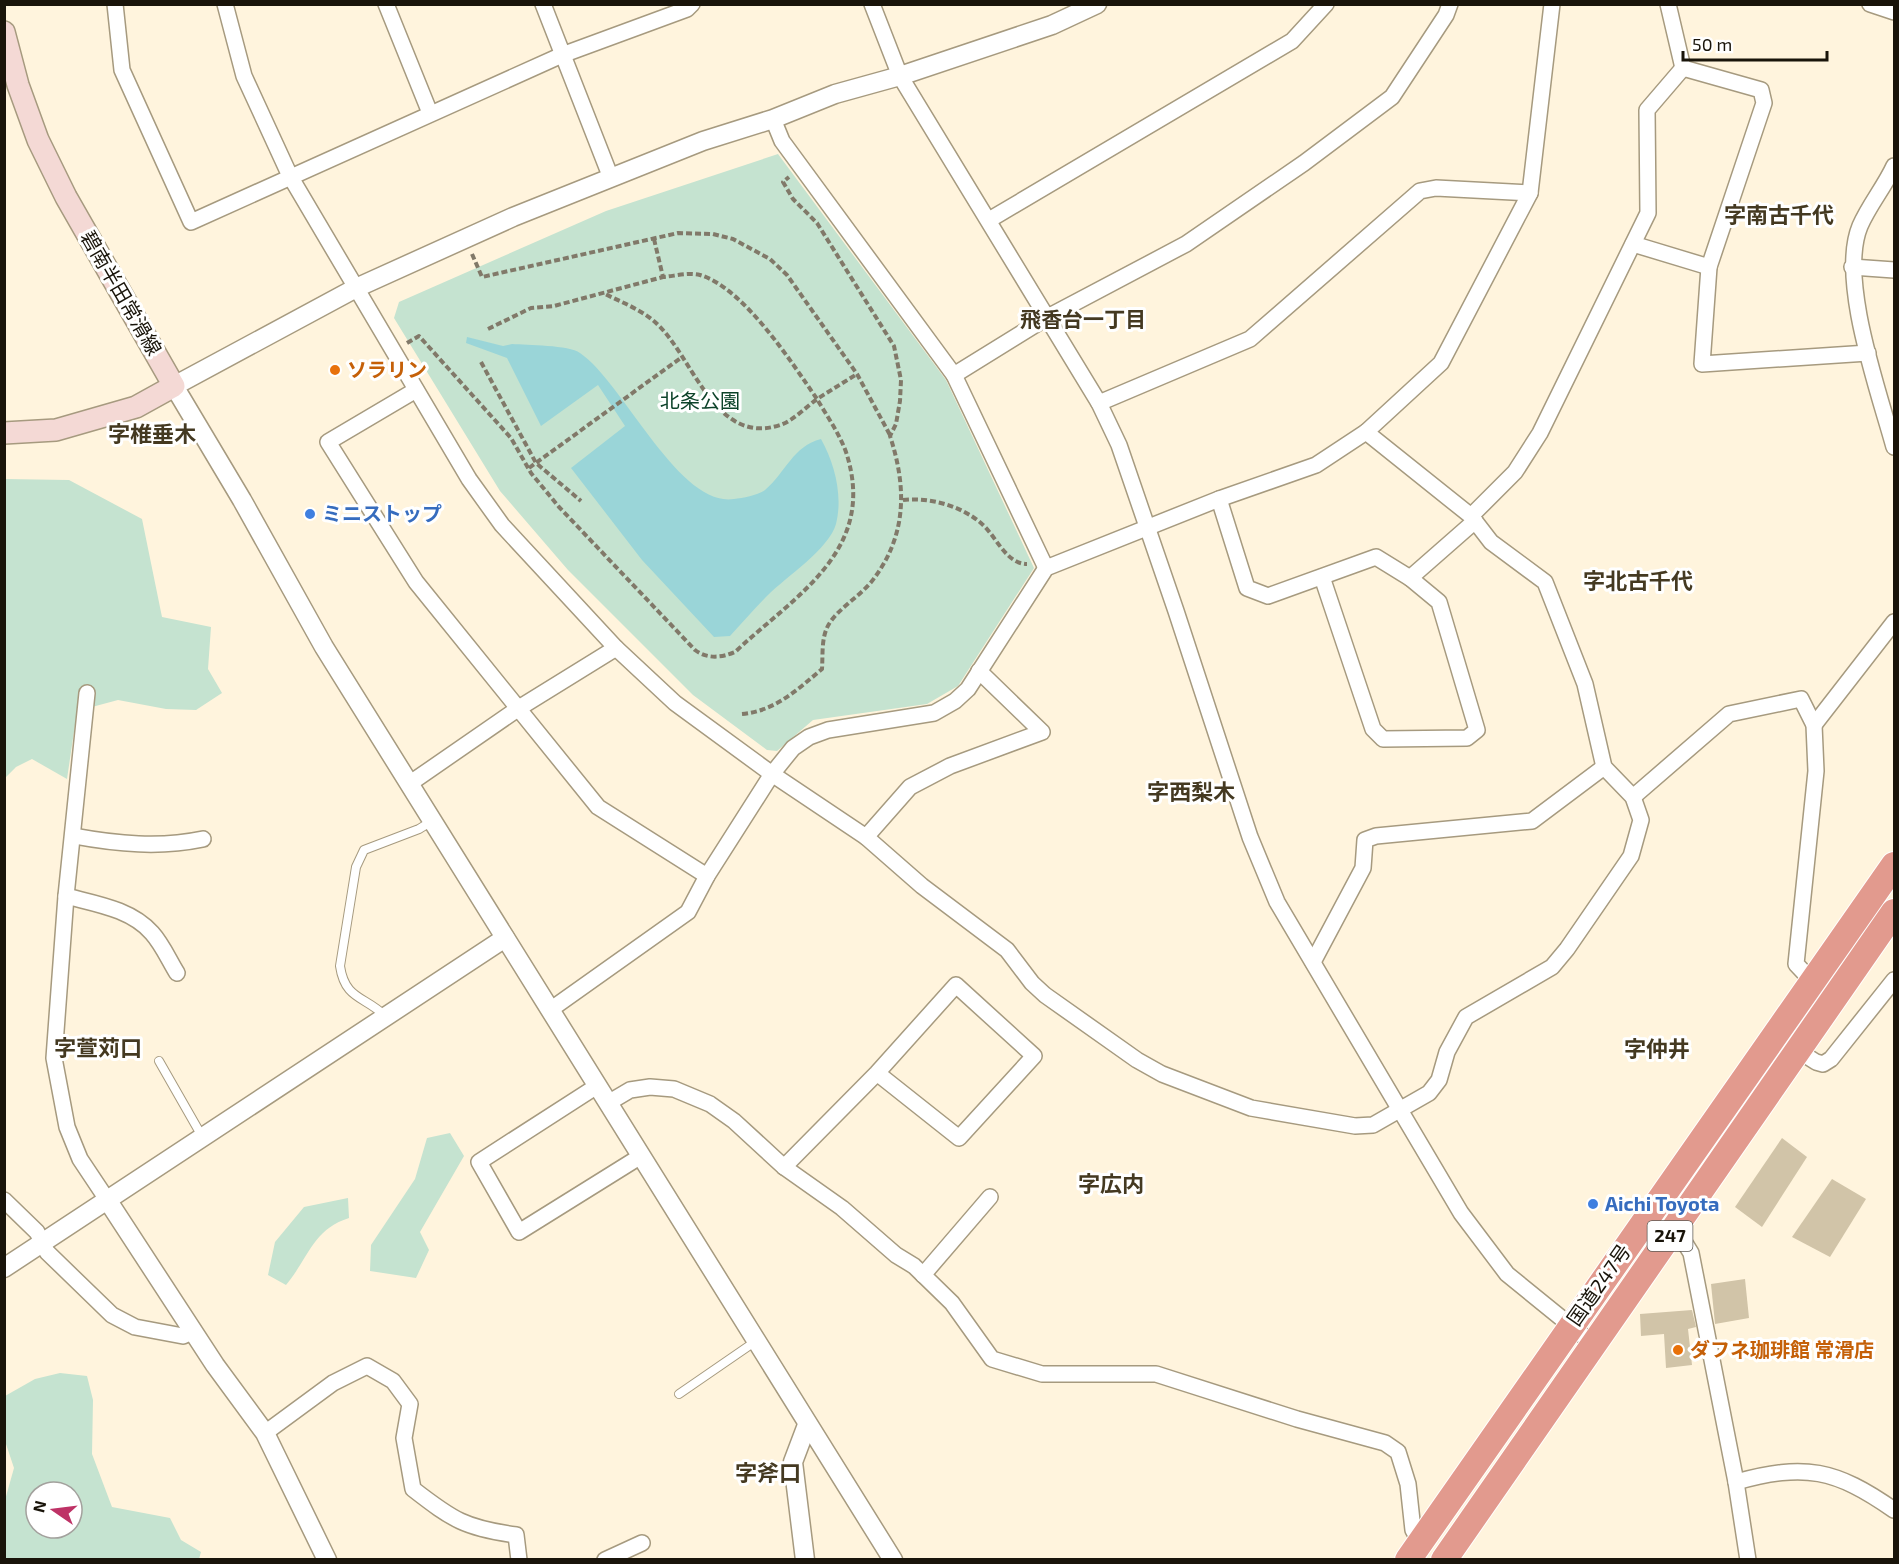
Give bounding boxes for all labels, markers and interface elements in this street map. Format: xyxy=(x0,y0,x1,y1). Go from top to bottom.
scale bar xyxy=(1683,24,1827,62)
text: 50 m xyxy=(1692,33,1732,55)
district label: 字南古千代 xyxy=(1724,201,1834,227)
street label: 碧南半田常滑線 xyxy=(76,226,167,359)
district label: 飛香台一丁目 xyxy=(1020,306,1146,331)
place label: ソラリン xyxy=(347,357,427,381)
marker: ソラリン xyxy=(328,363,342,377)
park label: 北条公園 xyxy=(660,388,740,412)
district label: 字椎垂木 xyxy=(108,420,196,446)
place label: ミニストップ xyxy=(322,501,442,525)
marker: ミニストップ xyxy=(303,507,317,521)
district label: 字北古千代 xyxy=(1583,567,1693,593)
district label: 字西梨木 xyxy=(1147,778,1235,804)
district label: 字萱苅口 xyxy=(54,1034,142,1060)
district label: 字仲井 xyxy=(1624,1035,1690,1061)
district label: 字広内 xyxy=(1078,1170,1144,1196)
place label: Aichi Toyota xyxy=(1605,1191,1719,1216)
marker: Aichi Toyota xyxy=(1586,1197,1600,1211)
road number: 247 xyxy=(1648,1221,1692,1251)
street label: 国道247号 xyxy=(1561,1239,1635,1330)
place label: ダフネ珈琲館 常滑店 xyxy=(1690,1337,1874,1361)
marker: ダフネ珈琲館 常滑店 xyxy=(1671,1343,1685,1357)
district label: 字斧口 xyxy=(735,1459,801,1485)
north arrow xyxy=(24,1480,84,1540)
text: N xyxy=(28,1498,50,1514)

